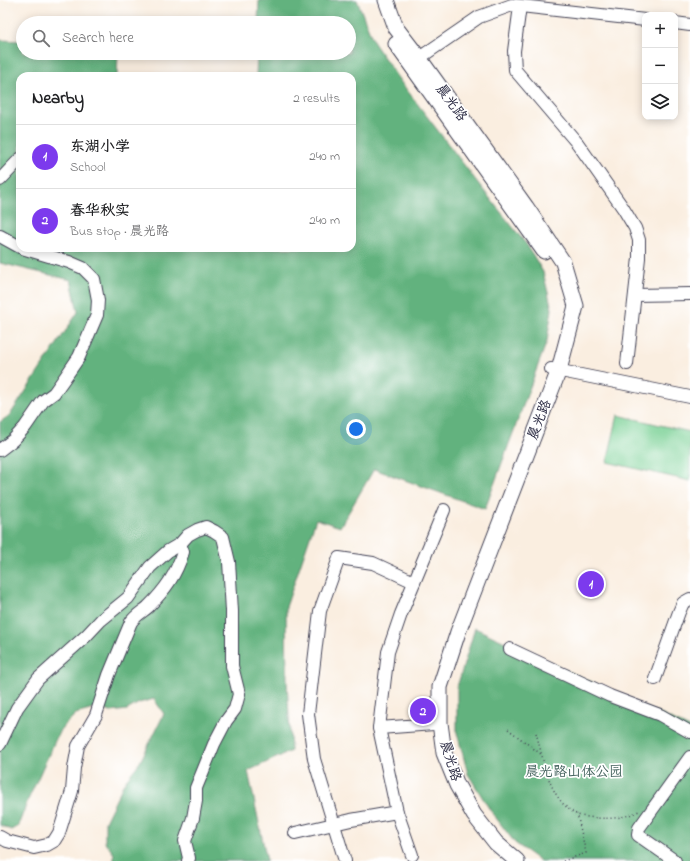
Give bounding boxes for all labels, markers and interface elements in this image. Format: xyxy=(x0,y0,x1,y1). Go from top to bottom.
map controls xyxy=(642,12,678,120)
button: + xyxy=(642,12,678,48)
search box xyxy=(16,16,356,60)
icon: search xyxy=(30,27,52,49)
text: Search here xyxy=(62,27,134,49)
button: − xyxy=(642,48,678,84)
street label: 晨光路 xyxy=(430,80,472,126)
button: layers xyxy=(642,84,678,120)
text: Nearby xyxy=(32,86,84,111)
text: 2 results xyxy=(293,89,340,108)
text: 东湖小学 xyxy=(70,136,130,158)
text: 1 xyxy=(43,147,47,166)
text: 240 m xyxy=(309,147,340,166)
text: School xyxy=(70,158,106,177)
text: 春华秋实 xyxy=(70,200,130,222)
text: 2 xyxy=(42,211,48,230)
text: 240 m xyxy=(309,211,340,230)
text: Bus stop · 晨光路 xyxy=(70,222,169,241)
street label: 晨光路 xyxy=(523,397,557,443)
your location xyxy=(346,419,366,439)
pin: 1 xyxy=(578,569,604,599)
pin: 2 xyxy=(410,696,436,726)
street label: 晨光路 xyxy=(434,738,466,784)
park label: 晨光路山体公园 xyxy=(525,762,623,783)

